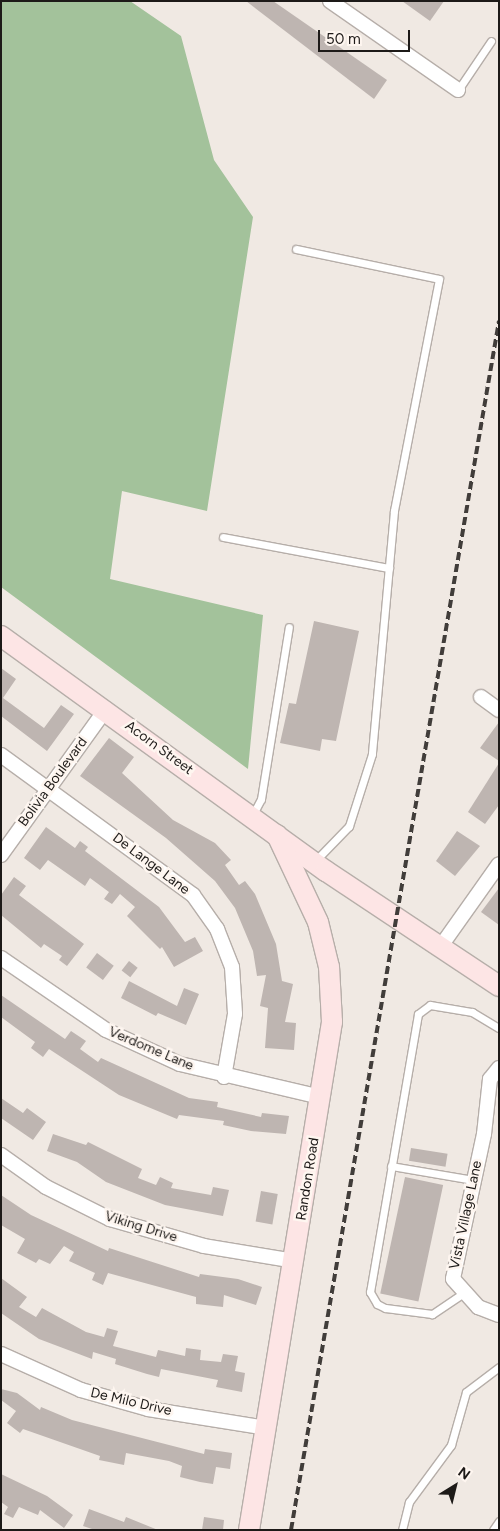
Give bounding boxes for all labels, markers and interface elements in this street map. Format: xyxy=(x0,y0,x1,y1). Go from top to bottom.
scale bar xyxy=(320,20,412,52)
text: 50 m xyxy=(326,30,361,48)
street label: Acorn Street xyxy=(122,718,196,778)
street label: Bolivia Boulevard xyxy=(15,734,91,830)
street label: De Lange Lane xyxy=(109,830,193,898)
street label: Verdome Lane xyxy=(106,1024,196,1074)
street label: Randon Road xyxy=(293,1136,323,1222)
street label: Vista Village Lane xyxy=(446,1159,486,1271)
street label: Viking Drive xyxy=(103,1208,179,1246)
street label: De Milo Drive xyxy=(89,1384,173,1420)
north arrow xyxy=(430,1461,480,1511)
text: N xyxy=(455,1463,473,1484)

